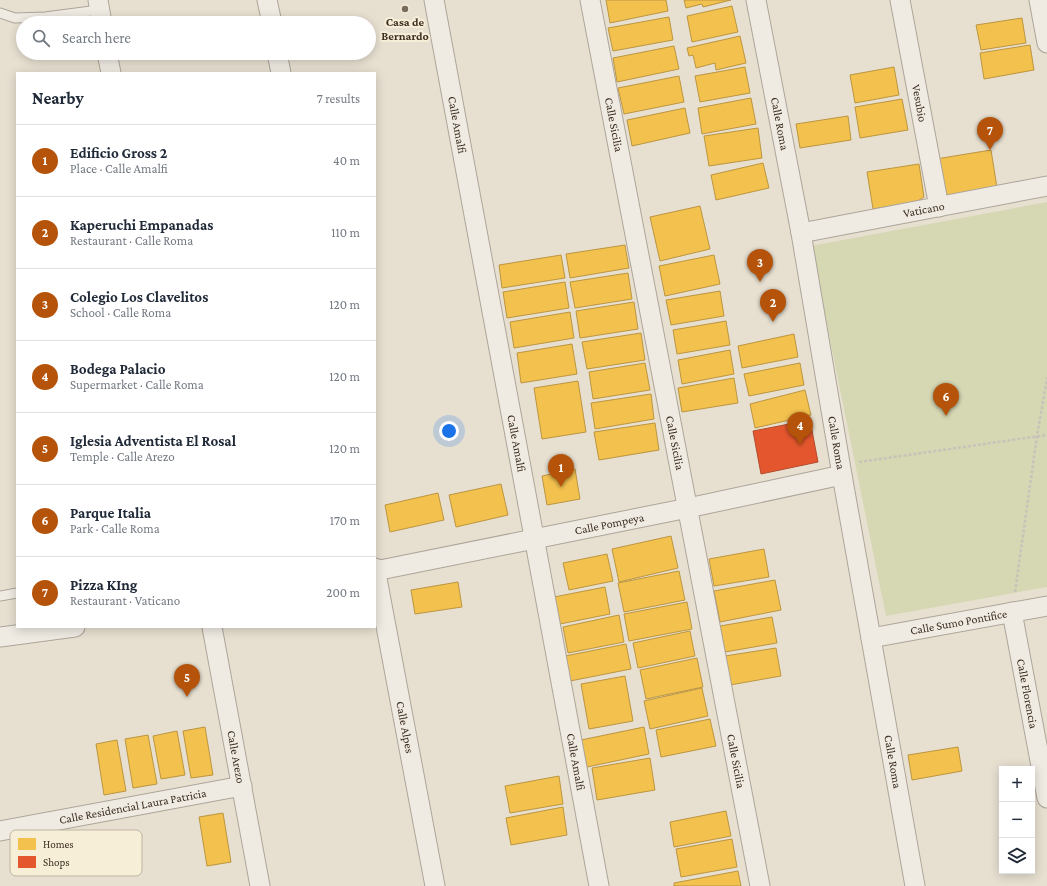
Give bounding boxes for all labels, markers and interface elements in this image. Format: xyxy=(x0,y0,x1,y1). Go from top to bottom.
marker: Casa de Bernardo xyxy=(400,4,410,14)
place label: Casa de Bernardo xyxy=(381,15,429,43)
search box xyxy=(16,16,376,60)
icon: search xyxy=(30,27,52,49)
text: Search here xyxy=(62,30,131,46)
street label: Vesubio xyxy=(909,83,930,123)
text: Nearby xyxy=(32,89,84,108)
text: 7 results xyxy=(317,91,360,106)
street label: Calle Amalfi xyxy=(445,95,470,155)
street label: Calle Sicilia xyxy=(602,96,626,154)
street label: Calle Roma xyxy=(768,96,792,152)
pin: 7 xyxy=(977,117,1003,150)
text: Edificio Gross 2 xyxy=(70,145,167,161)
text: 1 xyxy=(43,153,47,168)
text: 40 m xyxy=(333,153,360,168)
text: Place · Calle Amalfi xyxy=(70,161,168,176)
street label: Vaticano xyxy=(902,199,946,220)
text: Kaperuchi Empanadas xyxy=(70,217,213,233)
text: 2 xyxy=(42,225,48,240)
text: 110 m xyxy=(331,225,360,240)
text: Restaurant · Calle Roma xyxy=(70,233,193,248)
pin: 3 xyxy=(747,249,773,282)
text: Colegio Los Clavelitos xyxy=(70,289,208,305)
pin: 2 xyxy=(760,289,786,322)
text: 3 xyxy=(42,297,48,312)
text: 120 m xyxy=(329,297,360,312)
text: School · Calle Roma xyxy=(70,305,171,320)
text: Bodega Palacio xyxy=(70,361,165,377)
text: 4 xyxy=(41,369,49,384)
text: 120 m xyxy=(329,369,360,384)
text: Supermarket · Calle Roma xyxy=(70,377,204,392)
pin: 6 xyxy=(933,383,959,416)
pin: 4 xyxy=(787,412,813,445)
street label: Calle Amalfi xyxy=(504,414,529,474)
street label: Calle Sicilia xyxy=(663,415,687,472)
street label: Calle Roma xyxy=(825,415,848,471)
your location xyxy=(439,421,459,441)
text: Iglesia Adventista El Rosal xyxy=(70,433,236,449)
text: 5 xyxy=(42,441,48,456)
text: 120 m xyxy=(329,441,360,456)
text: Temple · Calle Arezo xyxy=(70,449,175,464)
pin: 1 xyxy=(548,454,574,487)
text: Parque Italia xyxy=(70,505,151,521)
street label: Calle Pompeya xyxy=(573,510,646,538)
text: 6 xyxy=(41,513,49,528)
text: 170 m xyxy=(330,513,360,528)
text: Park · Calle Roma xyxy=(70,521,160,536)
text: Pizza KIng xyxy=(70,577,137,593)
text: 7 xyxy=(42,585,48,600)
text: 200 m xyxy=(326,585,360,600)
text: Restaurant · Vaticano xyxy=(70,593,180,608)
street label: Calle Sumo Pontifice xyxy=(909,606,1008,638)
street label: Calle Florencia xyxy=(1014,657,1041,730)
pin: 5 xyxy=(174,664,200,697)
street label: Calle Alpes xyxy=(393,700,417,755)
street label: Calle Arezo xyxy=(224,729,248,784)
street label: Calle Amalfi xyxy=(564,732,588,792)
street label: Calle Sicilia xyxy=(724,733,748,790)
street label: Calle Roma xyxy=(881,734,905,790)
map controls xyxy=(999,766,1035,874)
button: + xyxy=(999,766,1035,802)
street label: Calle Residencial Laura Patricia xyxy=(58,786,208,827)
button: − xyxy=(999,802,1035,838)
legend xyxy=(10,830,142,876)
text: Homes xyxy=(43,838,74,850)
button: layers xyxy=(999,838,1035,874)
text: Shops xyxy=(43,856,70,869)

